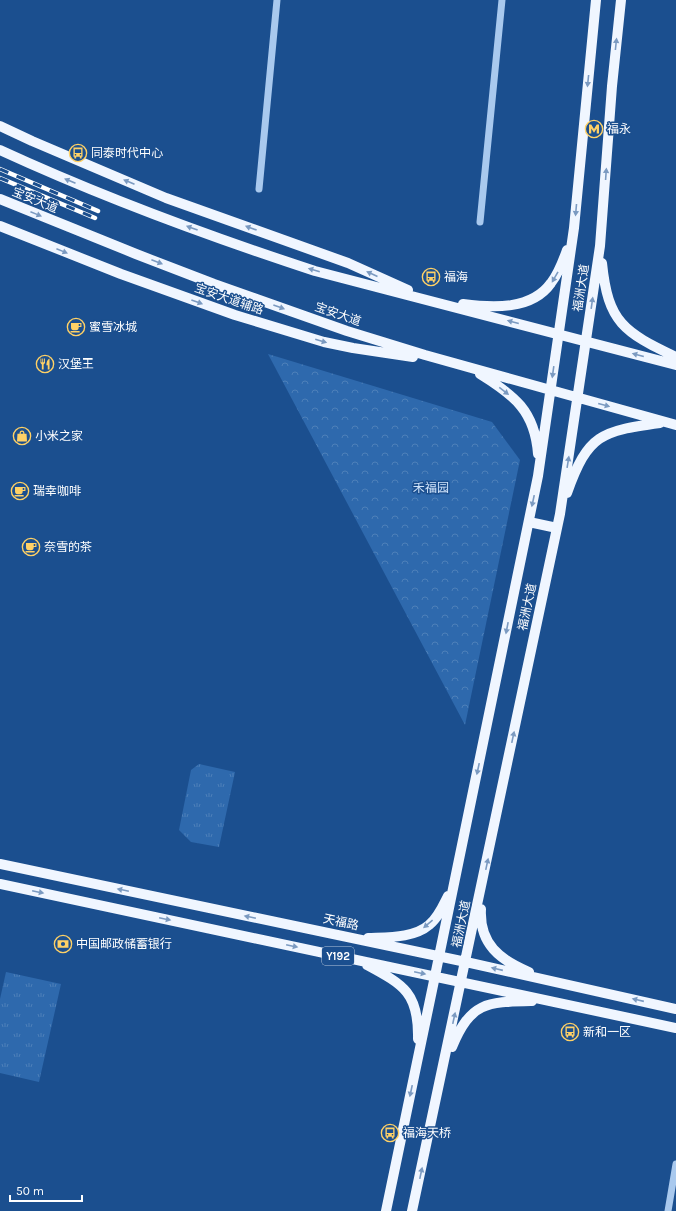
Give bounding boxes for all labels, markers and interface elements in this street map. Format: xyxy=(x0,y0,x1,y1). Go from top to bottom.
one-way arrow xyxy=(613,38,620,50)
one-way arrow xyxy=(584,75,591,87)
metro station icon: 福永 xyxy=(584,119,604,139)
place label: 福永 xyxy=(607,122,631,136)
bus stop icon: 同泰时代中心 xyxy=(68,143,88,163)
place label: 同泰时代中心 xyxy=(91,146,163,160)
one-way arrow xyxy=(602,168,609,180)
one-way arrow xyxy=(65,178,76,184)
one-way arrow xyxy=(123,179,135,185)
street label: 宝安大道 xyxy=(10,185,60,215)
one-way arrow xyxy=(572,204,579,216)
one-way arrow xyxy=(30,212,42,218)
one-way arrow xyxy=(185,224,197,230)
one-way arrow xyxy=(244,225,256,231)
one-way arrow xyxy=(57,249,69,255)
one-way arrow xyxy=(151,260,163,266)
street label: 福洲大道 xyxy=(570,263,592,313)
one-way arrow xyxy=(308,267,320,273)
bus stop icon: 福海 xyxy=(421,267,441,287)
place label: 福海 xyxy=(444,270,468,284)
one-way arrow xyxy=(367,271,378,277)
one-way arrow xyxy=(551,271,558,283)
street label: 宝安大道辅路 xyxy=(193,281,265,317)
one-way arrow xyxy=(589,297,595,309)
one-way arrow xyxy=(191,299,203,305)
street label: 宝安大道 xyxy=(313,300,363,328)
one-way arrow xyxy=(273,304,285,310)
cafe icon: 蜜雪冰城 xyxy=(66,317,86,337)
one-way arrow xyxy=(506,319,518,325)
place label: 蜜雪冰城 xyxy=(89,320,137,334)
one-way arrow xyxy=(315,338,327,344)
one-way arrow xyxy=(632,352,644,358)
restaurant icon: 汉堡王 xyxy=(35,354,55,374)
place label: 汉堡王 xyxy=(58,357,94,371)
one-way arrow xyxy=(550,366,556,378)
one-way arrow xyxy=(499,386,510,395)
one-way arrow xyxy=(598,402,610,408)
shop icon: 小米之家 xyxy=(12,426,32,446)
place label: 小米之家 xyxy=(35,429,83,443)
one-way arrow xyxy=(565,456,571,468)
cafe icon: 瑞幸咖啡 xyxy=(10,481,30,501)
park label: 禾福园 xyxy=(413,481,449,495)
place label: 瑞幸咖啡 xyxy=(33,484,81,498)
one-way arrow xyxy=(530,495,536,507)
cafe icon: 奈雪的茶 xyxy=(21,537,41,557)
place label: 奈雪的茶 xyxy=(44,540,92,554)
street label: 福洲大道 xyxy=(515,582,539,632)
one-way arrow xyxy=(504,622,510,634)
one-way arrow xyxy=(511,730,517,743)
one-way arrow xyxy=(475,763,481,775)
one-way arrow xyxy=(484,858,490,870)
one-way arrow xyxy=(117,886,129,892)
one-way arrow xyxy=(32,889,44,895)
street label: 福洲大道 xyxy=(449,899,473,949)
street label: 天福路 xyxy=(322,911,360,933)
one-way arrow xyxy=(244,913,257,919)
one-way arrow xyxy=(159,916,171,922)
one-way arrow xyxy=(423,920,434,929)
bank icon: 中国邮政储蓄银行 xyxy=(53,934,73,954)
place label: 中国邮政储蓄银行 xyxy=(76,937,172,951)
one-way arrow xyxy=(286,944,299,950)
road number: Y192 xyxy=(322,947,354,965)
one-way arrow xyxy=(491,966,504,972)
one-way arrow xyxy=(413,971,426,977)
one-way arrow xyxy=(632,997,644,1003)
one-way arrow xyxy=(451,1012,457,1025)
bus stop icon: 新和一区 xyxy=(560,1022,580,1042)
place label: 新和一区 xyxy=(583,1025,631,1039)
one-way arrow xyxy=(408,1084,414,1097)
bus stop icon: 福海天桥 xyxy=(380,1123,400,1143)
place label: 福海天桥 xyxy=(403,1126,451,1140)
one-way arrow xyxy=(418,1167,424,1179)
scale bar xyxy=(10,1177,82,1203)
text: 50 m xyxy=(16,1184,44,1198)

